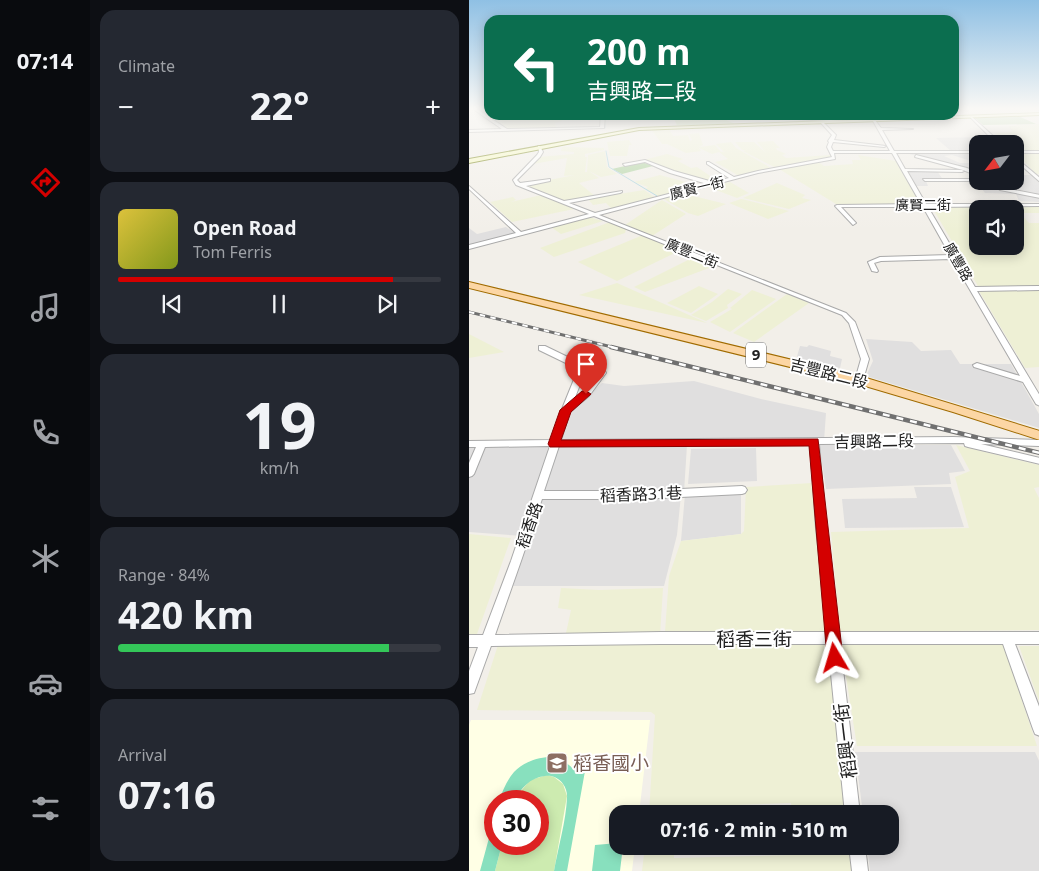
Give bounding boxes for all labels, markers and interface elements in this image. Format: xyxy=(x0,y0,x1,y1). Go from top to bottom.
text: 200 m xyxy=(587,28,690,75)
icon: left xyxy=(504,35,569,100)
text: 07:14 xyxy=(17,45,73,75)
text: Climate xyxy=(118,55,175,77)
text: 吉興路二段 xyxy=(587,75,697,105)
text: 22° xyxy=(250,79,309,131)
text: − xyxy=(118,87,134,125)
text: + xyxy=(425,87,441,125)
north arrow xyxy=(969,135,1024,190)
map controls xyxy=(969,135,1024,255)
icon: directions xyxy=(28,165,63,200)
street label: 廣賢一街 xyxy=(667,172,726,204)
street label: 廣賢二街 xyxy=(895,195,951,214)
button: sound xyxy=(969,200,1024,255)
text: Open Road xyxy=(193,215,296,241)
street label: 廣豐二街 xyxy=(663,233,722,272)
street label: 廣豐路 xyxy=(940,239,977,285)
text: Tom Ferris xyxy=(193,241,272,263)
icon: music xyxy=(28,290,63,325)
icon: previous xyxy=(158,290,186,318)
icon: pause xyxy=(265,290,293,318)
icon: next xyxy=(373,290,401,318)
road number: 9 xyxy=(746,342,766,368)
pin xyxy=(565,343,607,394)
icon: arrive xyxy=(572,350,600,378)
street label: 吉豐路二段 xyxy=(788,353,870,393)
text: 19 xyxy=(242,380,317,468)
icon: phone xyxy=(28,415,63,450)
street label: 吉興路二段 xyxy=(834,429,914,453)
text: km/h xyxy=(260,457,299,479)
street label: 稻香路31巷 xyxy=(599,482,683,506)
street label: 稻香路 xyxy=(511,499,547,551)
icon: climate xyxy=(28,541,63,576)
text: Range · 84% xyxy=(118,564,210,586)
text: 420 km xyxy=(118,588,254,640)
street label: 稻香三街 xyxy=(716,626,792,652)
position arrow xyxy=(808,631,860,683)
icon: car xyxy=(28,666,63,701)
street label: 稻興一街 xyxy=(827,702,863,780)
text: Arrival xyxy=(118,744,167,766)
place label: 稻香國小 xyxy=(573,750,649,776)
school or university icon: 稻香國小 xyxy=(545,751,569,775)
text: 07:16 xyxy=(118,768,216,820)
speed limit sign: 30 xyxy=(484,790,549,855)
icon: filters xyxy=(28,791,63,826)
text: 07:16 · 2 min · 510 m xyxy=(660,817,848,843)

